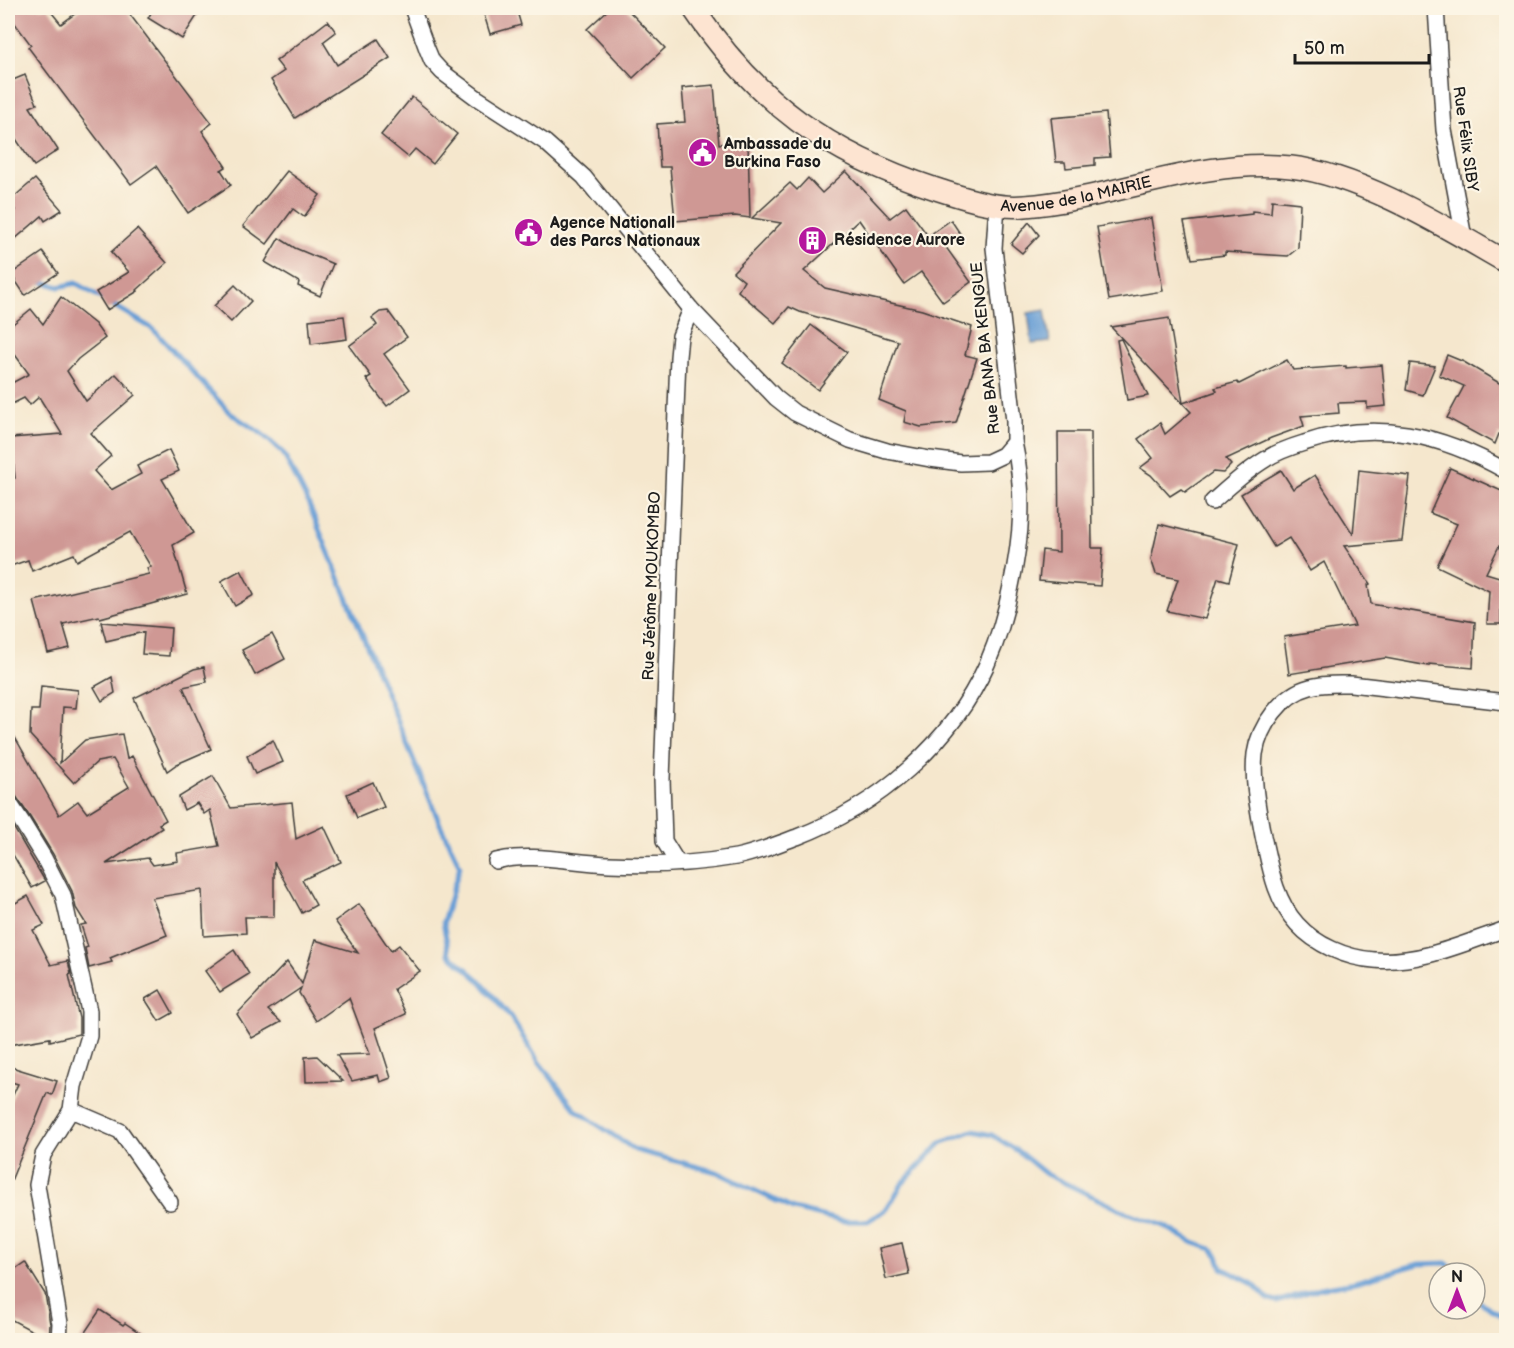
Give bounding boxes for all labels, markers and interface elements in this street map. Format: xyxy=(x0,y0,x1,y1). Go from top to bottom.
scale bar xyxy=(1295,27,1428,65)
text: 50 m xyxy=(1304,38,1345,59)
street label: Rue Félix SIBY xyxy=(1448,85,1482,194)
place label: Ambassade du Burkina Faso xyxy=(723,135,831,172)
public building icon: Ambassade du Burkina Faso xyxy=(687,137,719,169)
street label: Avenue de la MAIRIE xyxy=(1000,172,1154,216)
place label: Agence Nationall des Parcs Nationaux xyxy=(549,214,700,251)
public building icon: Agence Nationall des Parcs Nationaux xyxy=(513,216,545,248)
building icon: Résidence Aurore xyxy=(797,224,829,256)
place label: Résidence Aurore xyxy=(834,231,965,250)
street label: Rue BANA BA KENGUE xyxy=(968,261,1004,435)
street label: Rue Jérôme MOUKOMBO xyxy=(639,491,665,681)
north arrow xyxy=(1427,1261,1487,1321)
text: N xyxy=(1451,1268,1463,1287)

